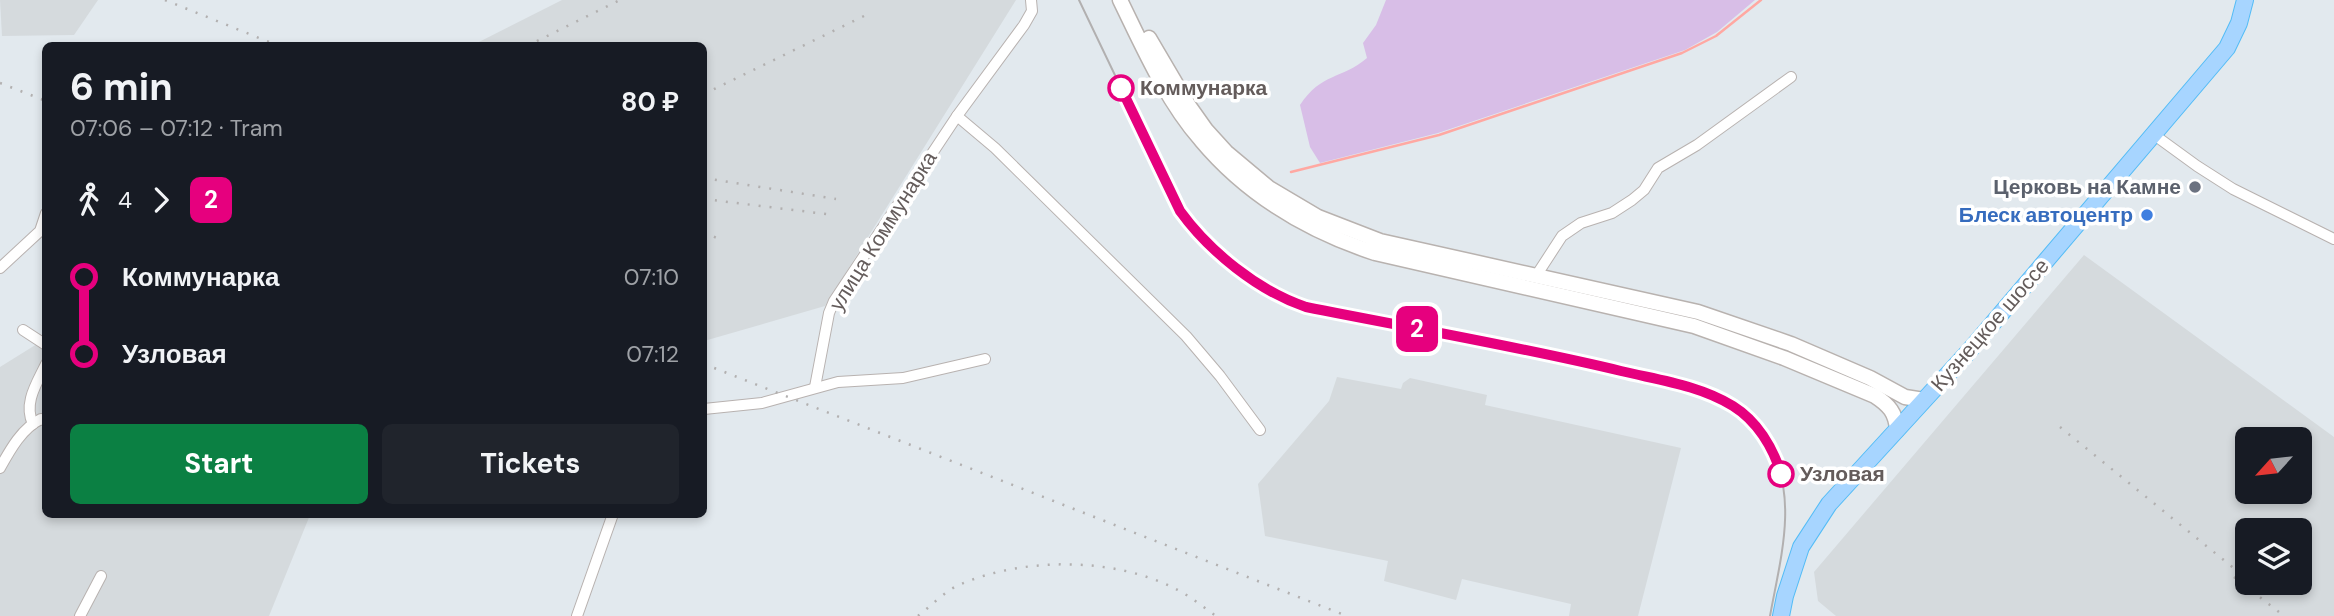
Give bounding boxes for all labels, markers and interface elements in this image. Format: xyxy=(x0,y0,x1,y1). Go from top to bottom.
text: 6 min xyxy=(70,62,173,112)
place label: Коммунарка xyxy=(1140,74,1268,102)
marker: Коммунарка xyxy=(1108,75,1134,101)
text: 80 ₽ xyxy=(621,85,679,119)
text: 07:06 – 07:12 · Tram xyxy=(70,113,283,143)
street label: улица Коммунарка xyxy=(823,146,944,316)
place label: Церковь на Камне xyxy=(1993,173,2181,201)
marker: Церковь на Камне xyxy=(2187,179,2203,195)
icon: walk xyxy=(70,181,108,219)
icon: forward xyxy=(142,181,180,219)
text: 2 xyxy=(204,184,218,215)
text: 4 xyxy=(118,185,132,215)
place label: Блеск автоцентр xyxy=(1959,201,2133,229)
marker: Блеск автоцентр xyxy=(2139,207,2155,223)
street label: Кузнецкое шоссе xyxy=(1925,253,2055,397)
text: Коммунарка xyxy=(122,260,280,294)
text: 07:10 xyxy=(624,262,679,292)
line badge: 2 xyxy=(1394,306,1440,352)
text: 2 xyxy=(1410,313,1424,344)
text: Узловая xyxy=(122,337,227,371)
text: 07:12 xyxy=(626,339,679,369)
button: Start xyxy=(70,424,368,504)
button: Tickets xyxy=(382,424,679,504)
north arrow xyxy=(2235,427,2312,504)
map controls xyxy=(2235,427,2312,595)
place label: Узловая xyxy=(1800,460,1885,488)
marker: Узловая xyxy=(1768,461,1794,487)
button: layers xyxy=(2235,518,2312,595)

